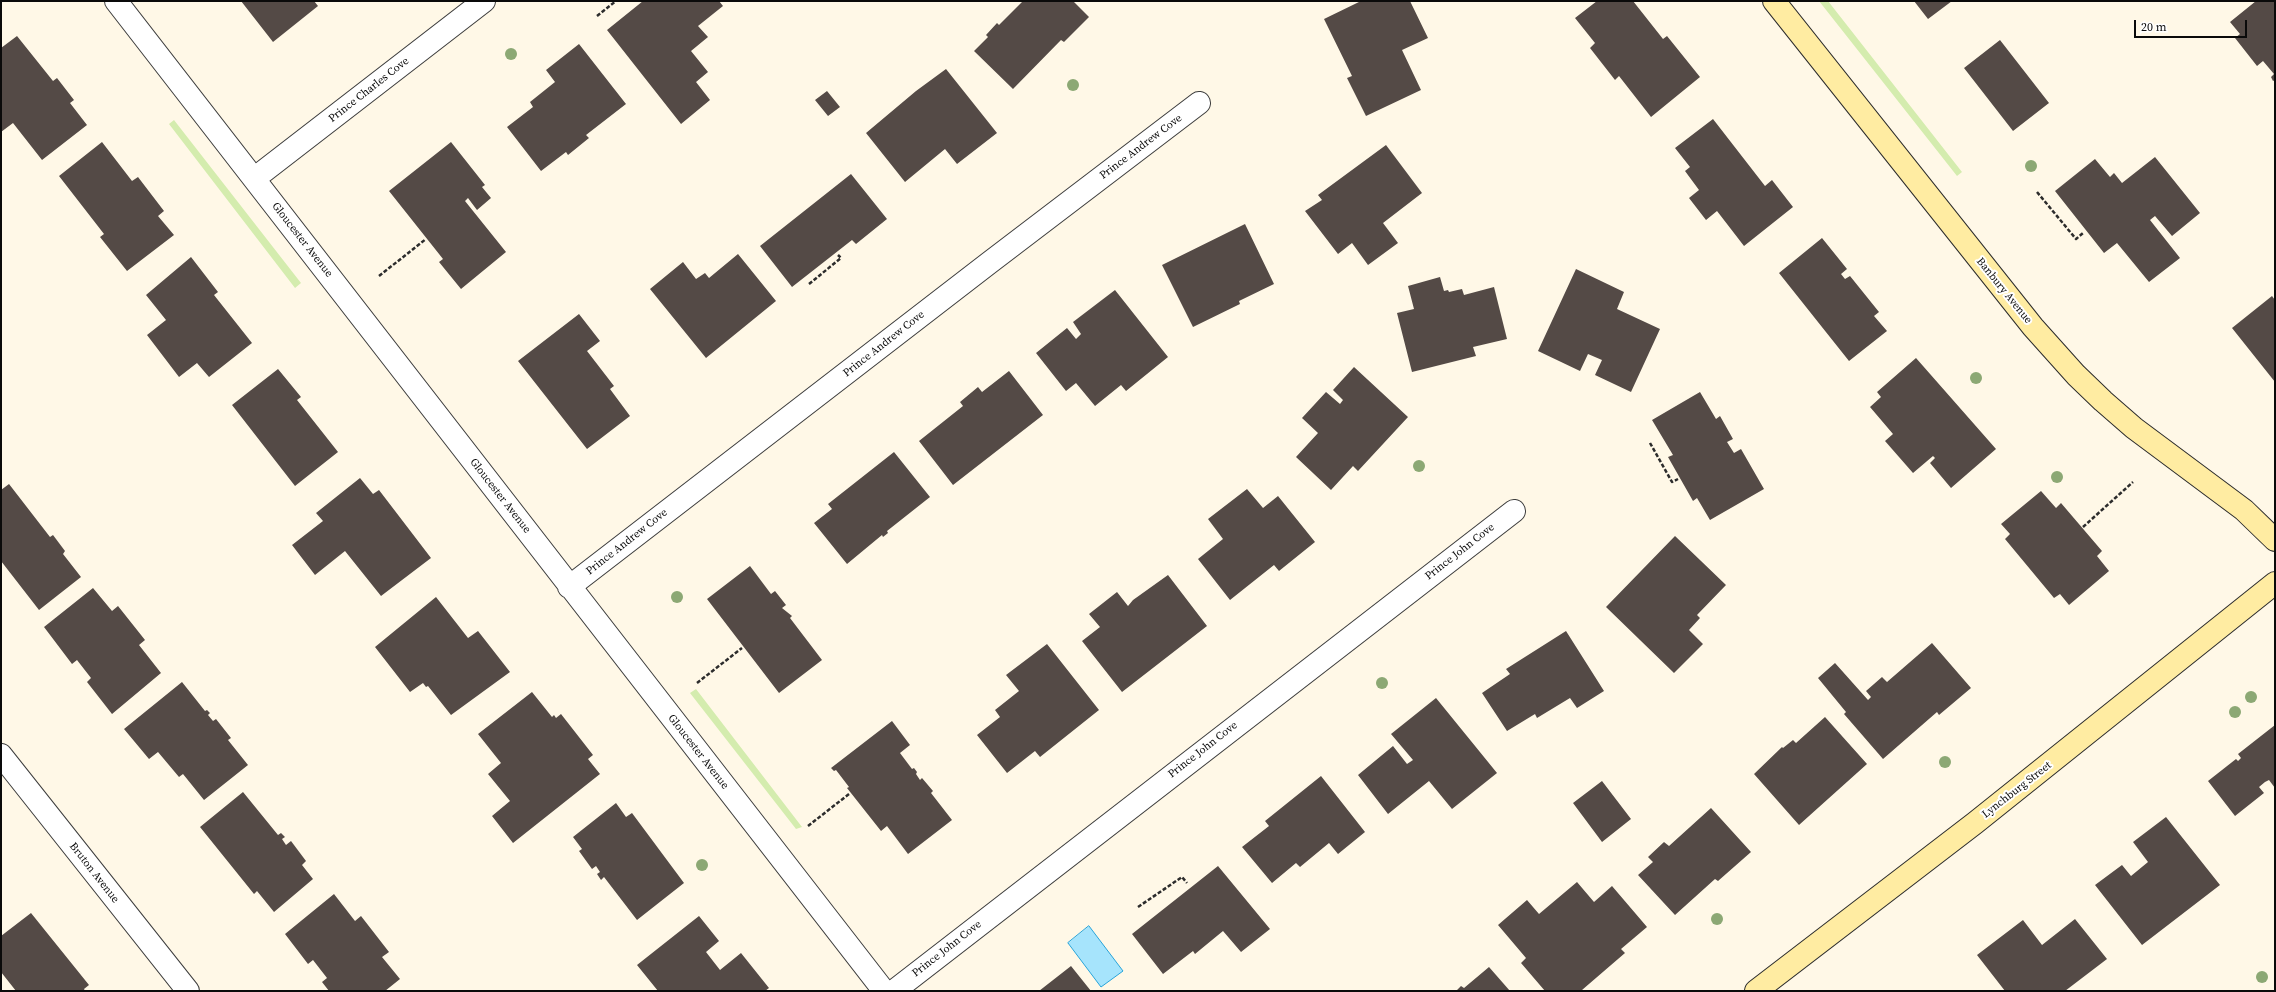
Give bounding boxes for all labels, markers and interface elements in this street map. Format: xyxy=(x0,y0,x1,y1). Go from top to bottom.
scale bar xyxy=(2136,12,2249,38)
text: 20 m xyxy=(2141,19,2167,35)
street label: Prince Charles Cove xyxy=(326,55,412,125)
street label: Prince Andrew Cove xyxy=(1097,112,1185,182)
street label: Gloucester Avenue xyxy=(269,200,335,280)
street label: Banbury Avenue xyxy=(1973,255,2035,327)
street label: Prince Andrew Cove xyxy=(841,308,927,380)
street label: Gloucester Avenue xyxy=(467,456,533,536)
street label: Prince Andrew Cove xyxy=(584,506,670,578)
street label: Prince John Cove xyxy=(1423,521,1497,583)
street label: Gloucester Avenue xyxy=(665,712,731,792)
street label: Prince John Cove xyxy=(1166,719,1240,781)
street label: Lynchburg Street xyxy=(1980,759,2054,821)
street label: Bruton Avenue xyxy=(66,840,122,906)
street label: Prince John Cove xyxy=(910,918,984,980)

